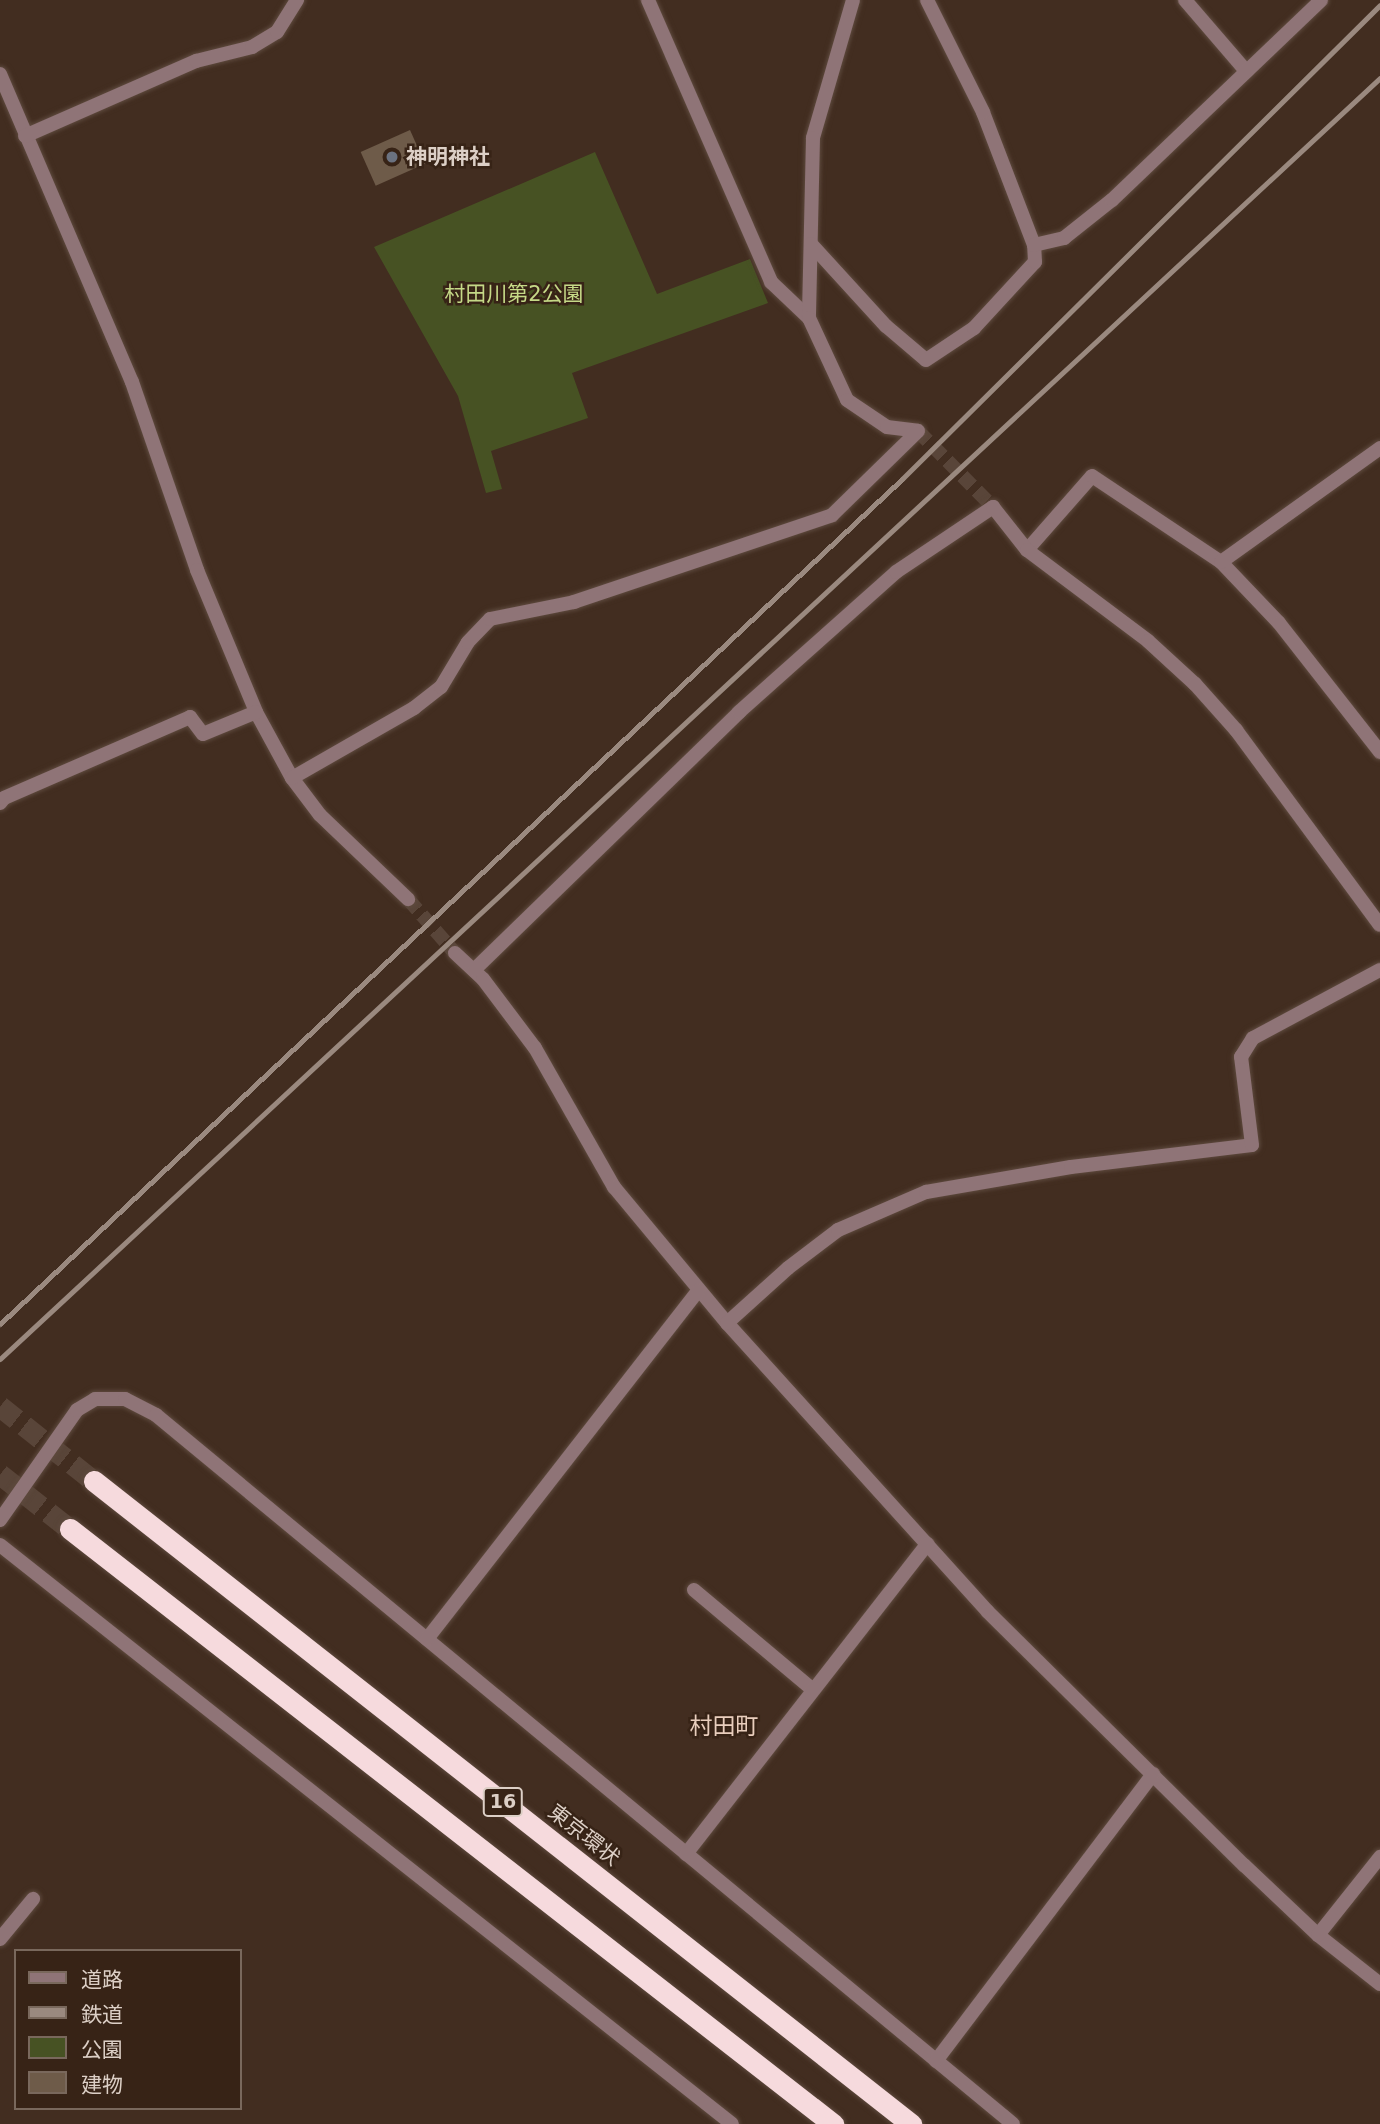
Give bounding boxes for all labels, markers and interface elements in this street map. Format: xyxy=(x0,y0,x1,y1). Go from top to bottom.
place label: 神明神社 xyxy=(406,144,490,170)
marker: 神明神社 xyxy=(384,149,400,165)
park label: 村田川第2公園 xyxy=(444,281,584,307)
district label: 村田町 xyxy=(690,1712,758,1740)
road number: 16 xyxy=(482,1786,524,1818)
street label: 東京環状 xyxy=(543,1799,625,1871)
legend xyxy=(14,1949,242,2110)
text: 道路 xyxy=(81,1968,123,1992)
text: 鉄道 xyxy=(81,2003,123,2027)
text: 公園 xyxy=(81,2038,123,2062)
text: 建物 xyxy=(81,2073,123,2097)

